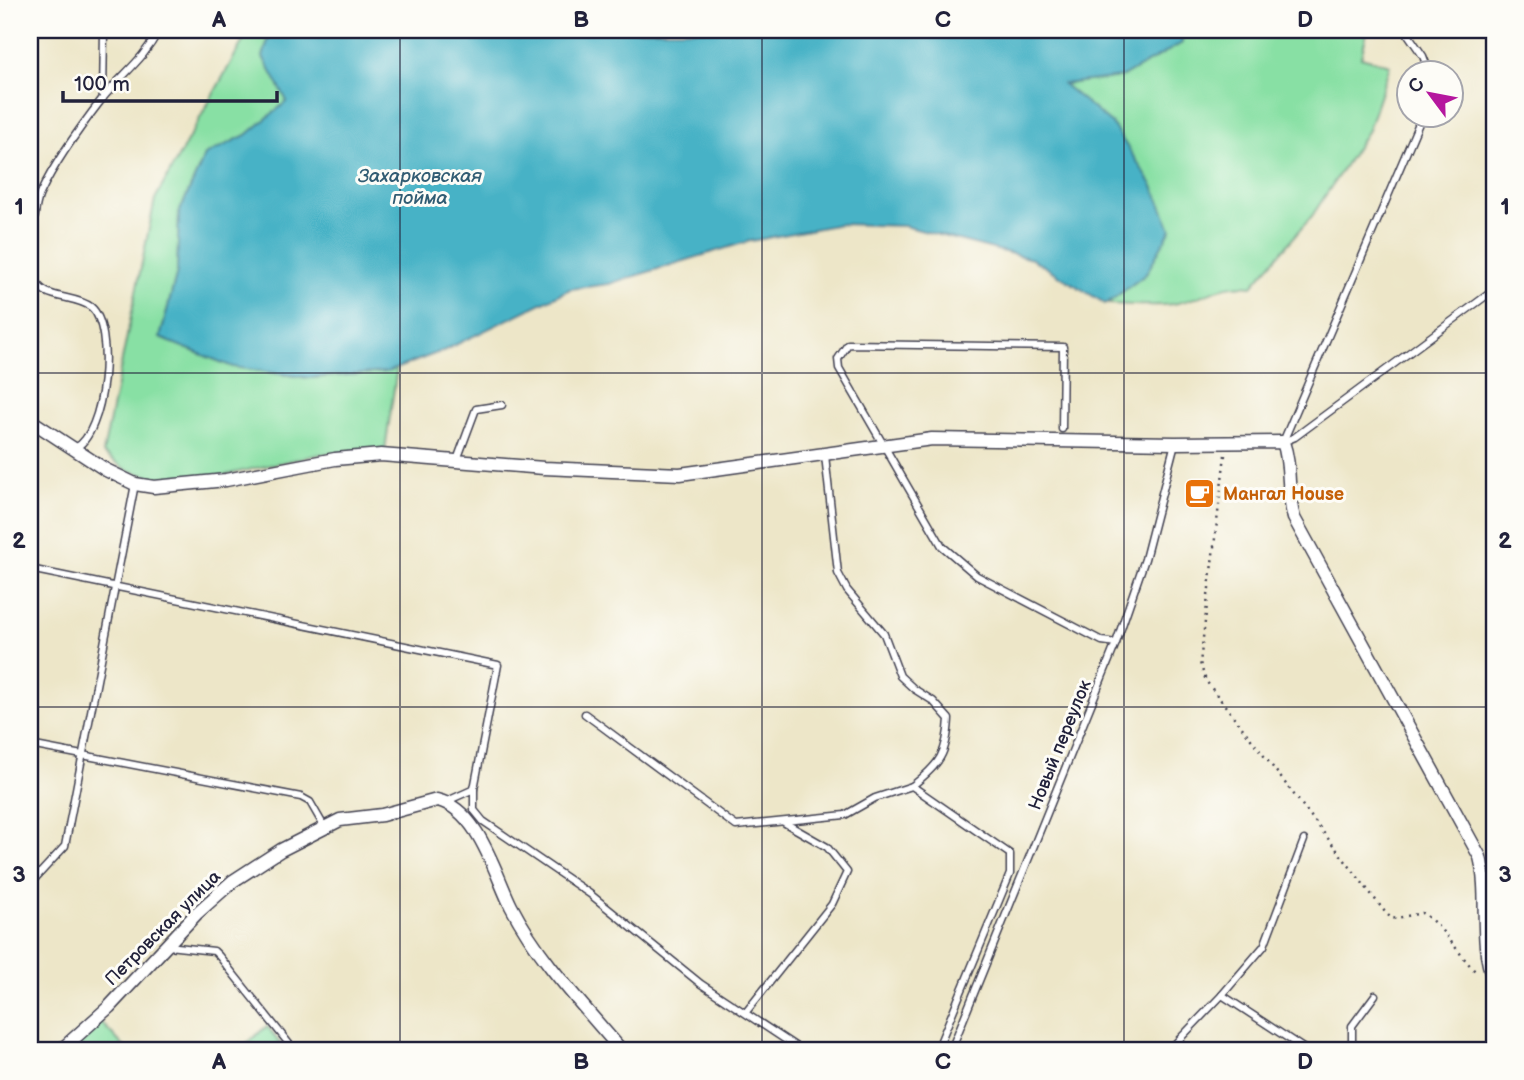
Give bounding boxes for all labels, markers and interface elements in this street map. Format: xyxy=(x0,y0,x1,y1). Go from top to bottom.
text: A xyxy=(211,6,227,34)
text: B xyxy=(573,6,589,34)
text: C xyxy=(935,6,951,34)
text: D xyxy=(1297,6,1313,34)
scale bar xyxy=(63,60,276,104)
north arrow xyxy=(1394,60,1464,130)
text: 100 m xyxy=(74,72,130,97)
text: С xyxy=(1404,74,1430,97)
water label: Захарковская пойма xyxy=(358,165,483,210)
text: 1 xyxy=(14,193,24,221)
text: 1 xyxy=(1500,193,1510,221)
cafe icon: Мангал House xyxy=(1183,477,1217,511)
place label: Мангал House xyxy=(1223,484,1344,505)
text: 2 xyxy=(12,527,26,555)
text: 2 xyxy=(1498,527,1512,555)
street label: Новый переулок xyxy=(1024,677,1096,813)
text: 3 xyxy=(12,861,26,889)
text: 3 xyxy=(1498,861,1512,889)
street label: Петровская улица xyxy=(101,866,225,990)
text: A xyxy=(211,1048,227,1076)
text: B xyxy=(573,1048,589,1076)
text: C xyxy=(935,1048,951,1076)
text: D xyxy=(1297,1048,1313,1076)

